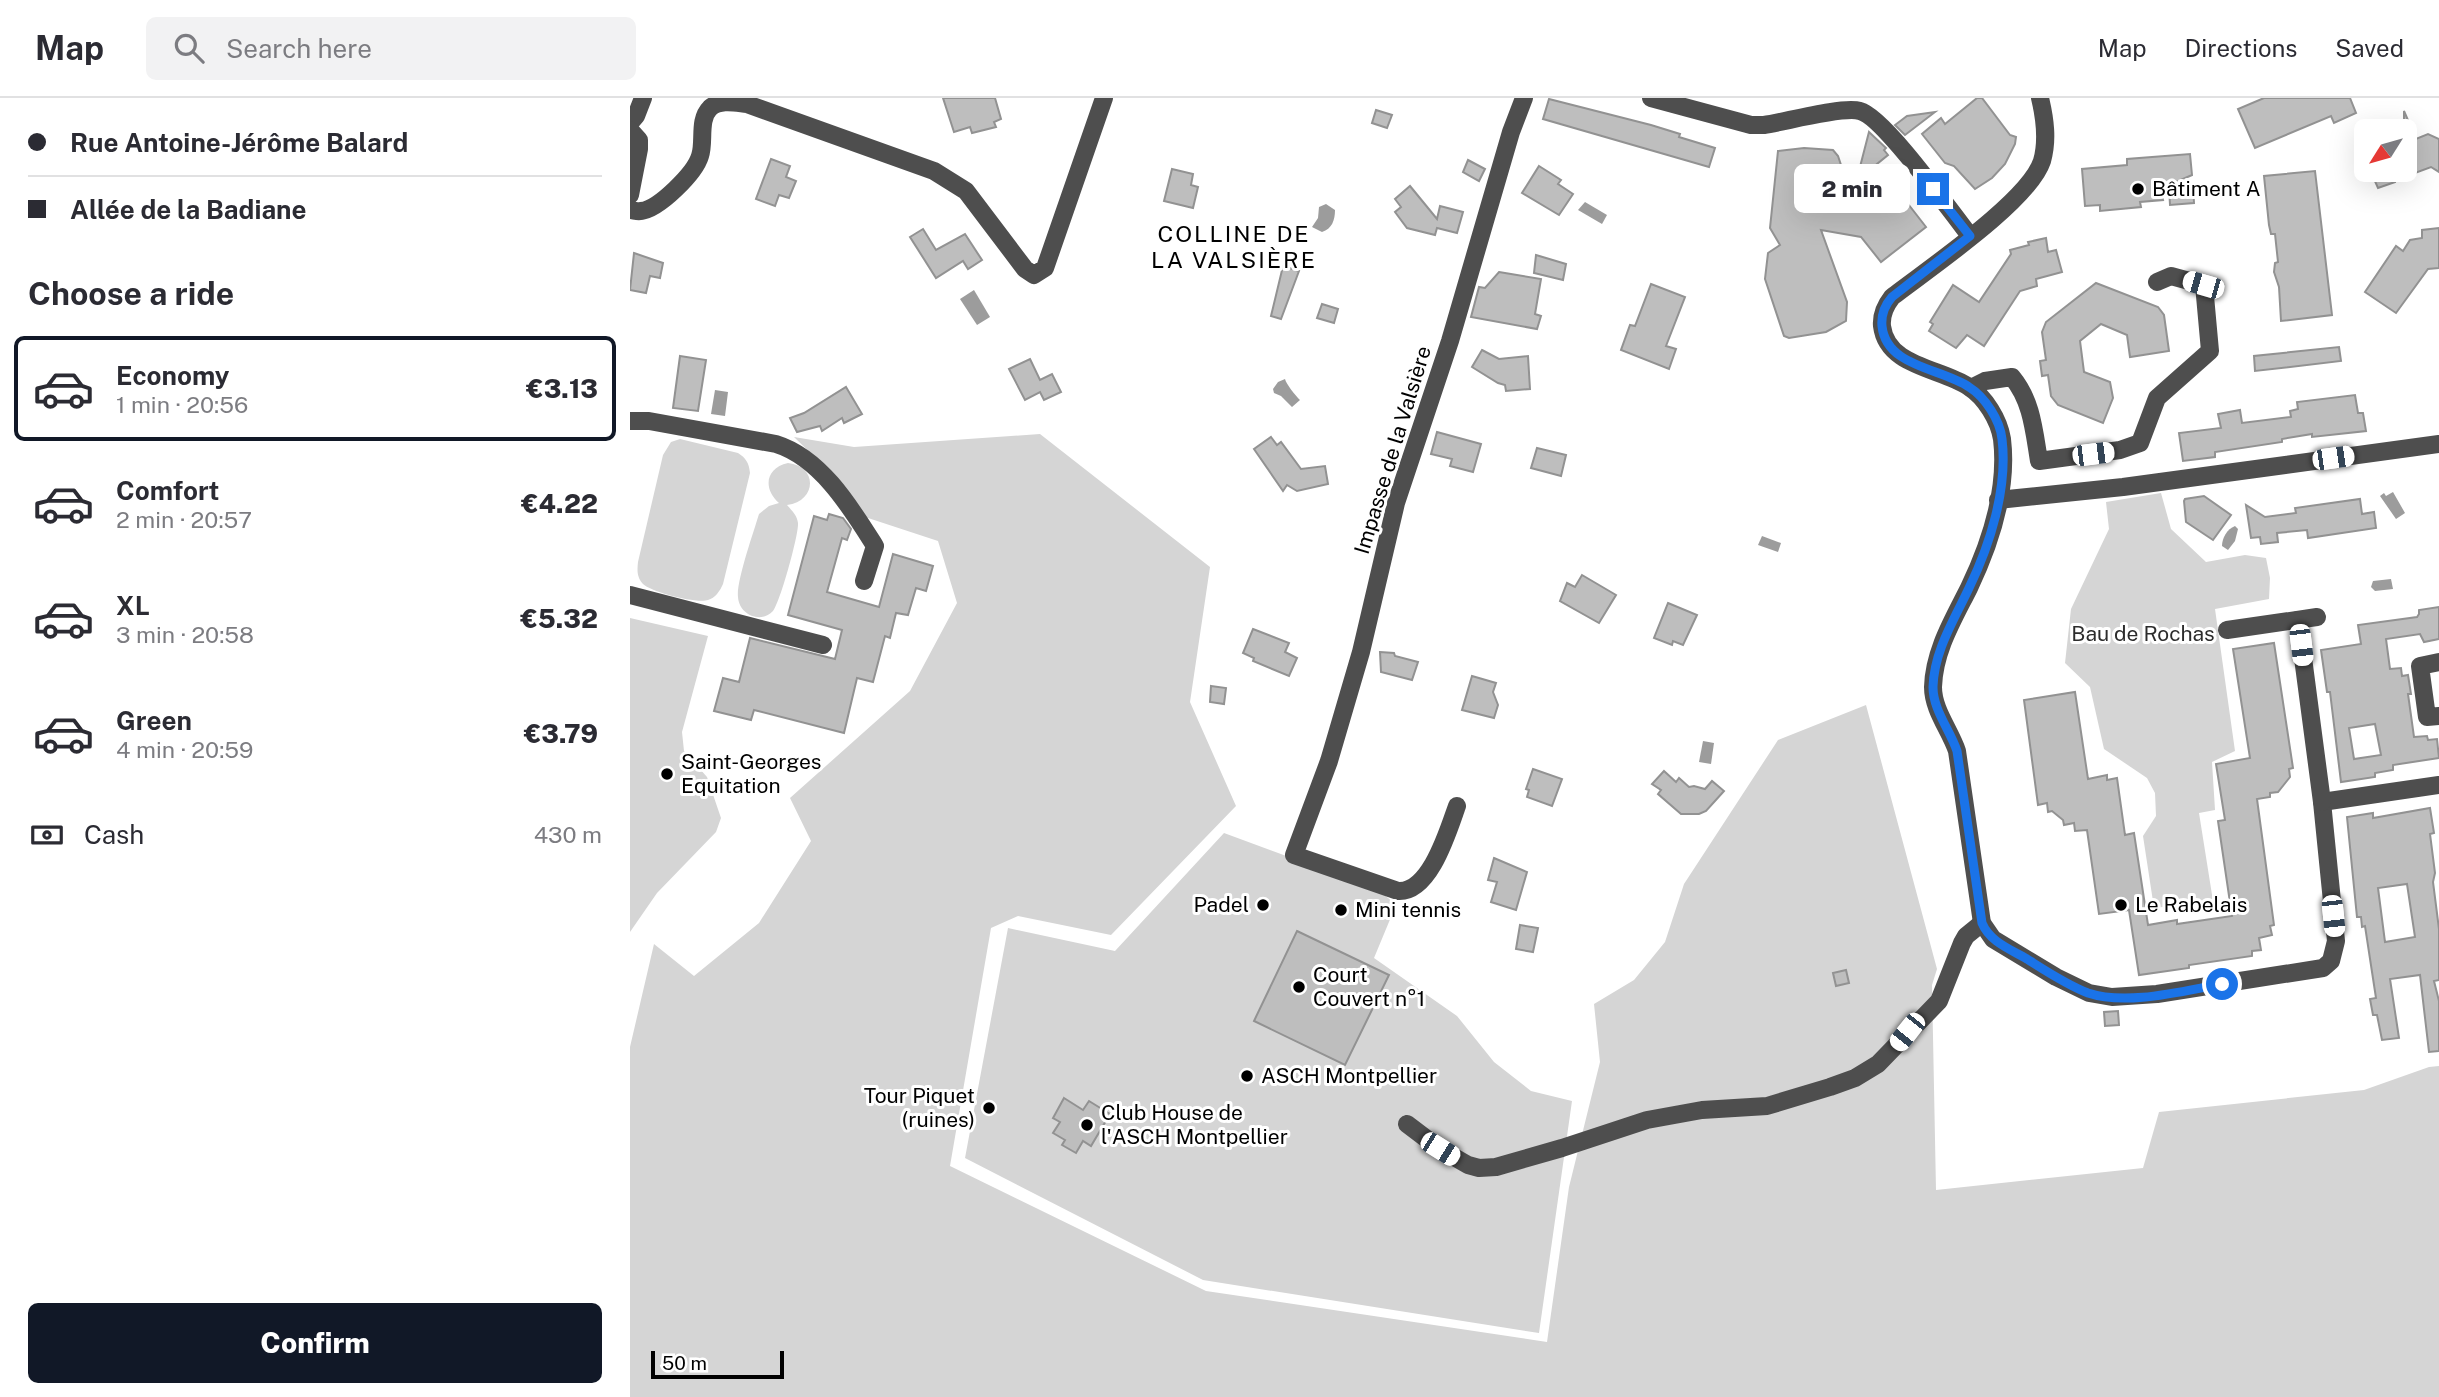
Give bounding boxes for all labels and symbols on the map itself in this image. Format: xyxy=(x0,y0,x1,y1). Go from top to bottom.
north arrow xyxy=(2354,119,2417,182)
callout: 2 min xyxy=(1793,164,1908,214)
route end xyxy=(1917,173,1949,205)
place label: Bâtiment A xyxy=(2152,176,2261,201)
marker: Bâtiment A xyxy=(2130,181,2146,197)
district label: COLLINE DE LA VALSIÈRE xyxy=(1151,220,1317,273)
car xyxy=(2180,269,2227,301)
street label: Impasse de la Valsière xyxy=(1349,343,1436,557)
car xyxy=(2071,441,2116,467)
car xyxy=(2311,445,2356,471)
park label: Bau de Rochas xyxy=(2071,621,2215,646)
car xyxy=(2289,623,2314,667)
place label: Saint-Georges Equitation xyxy=(681,749,821,798)
marker: Saint-Georges Equitation xyxy=(659,766,675,782)
place label: Padel xyxy=(1193,892,1249,917)
place label: Le Rabelais xyxy=(2135,892,2247,917)
car xyxy=(2321,894,2346,938)
marker: Padel xyxy=(1255,897,1271,913)
place label: Mini tennis xyxy=(1355,897,1461,922)
marker: Le Rabelais xyxy=(2113,897,2129,913)
marker: Mini tennis xyxy=(1333,902,1349,918)
place label: Court Couvert n°1 xyxy=(1313,962,1425,1011)
route start xyxy=(2206,968,2238,1000)
marker: Court Couvert n°1 xyxy=(1291,979,1307,995)
car xyxy=(1886,1009,1929,1055)
place label: ASCH Montpellier xyxy=(1261,1063,1437,1088)
marker: ASCH Montpellier xyxy=(1239,1068,1255,1084)
place label: Tour Piquet (ruines) xyxy=(864,1083,975,1132)
marker: Tour Piquet (ruines) xyxy=(981,1100,997,1116)
place label: Club House de l'ASCH Montpellier xyxy=(1101,1100,1288,1149)
marker: Club House de l'ASCH Montpellier xyxy=(1079,1117,1095,1133)
car xyxy=(1417,1129,1464,1169)
scale bar xyxy=(651,1348,784,1380)

